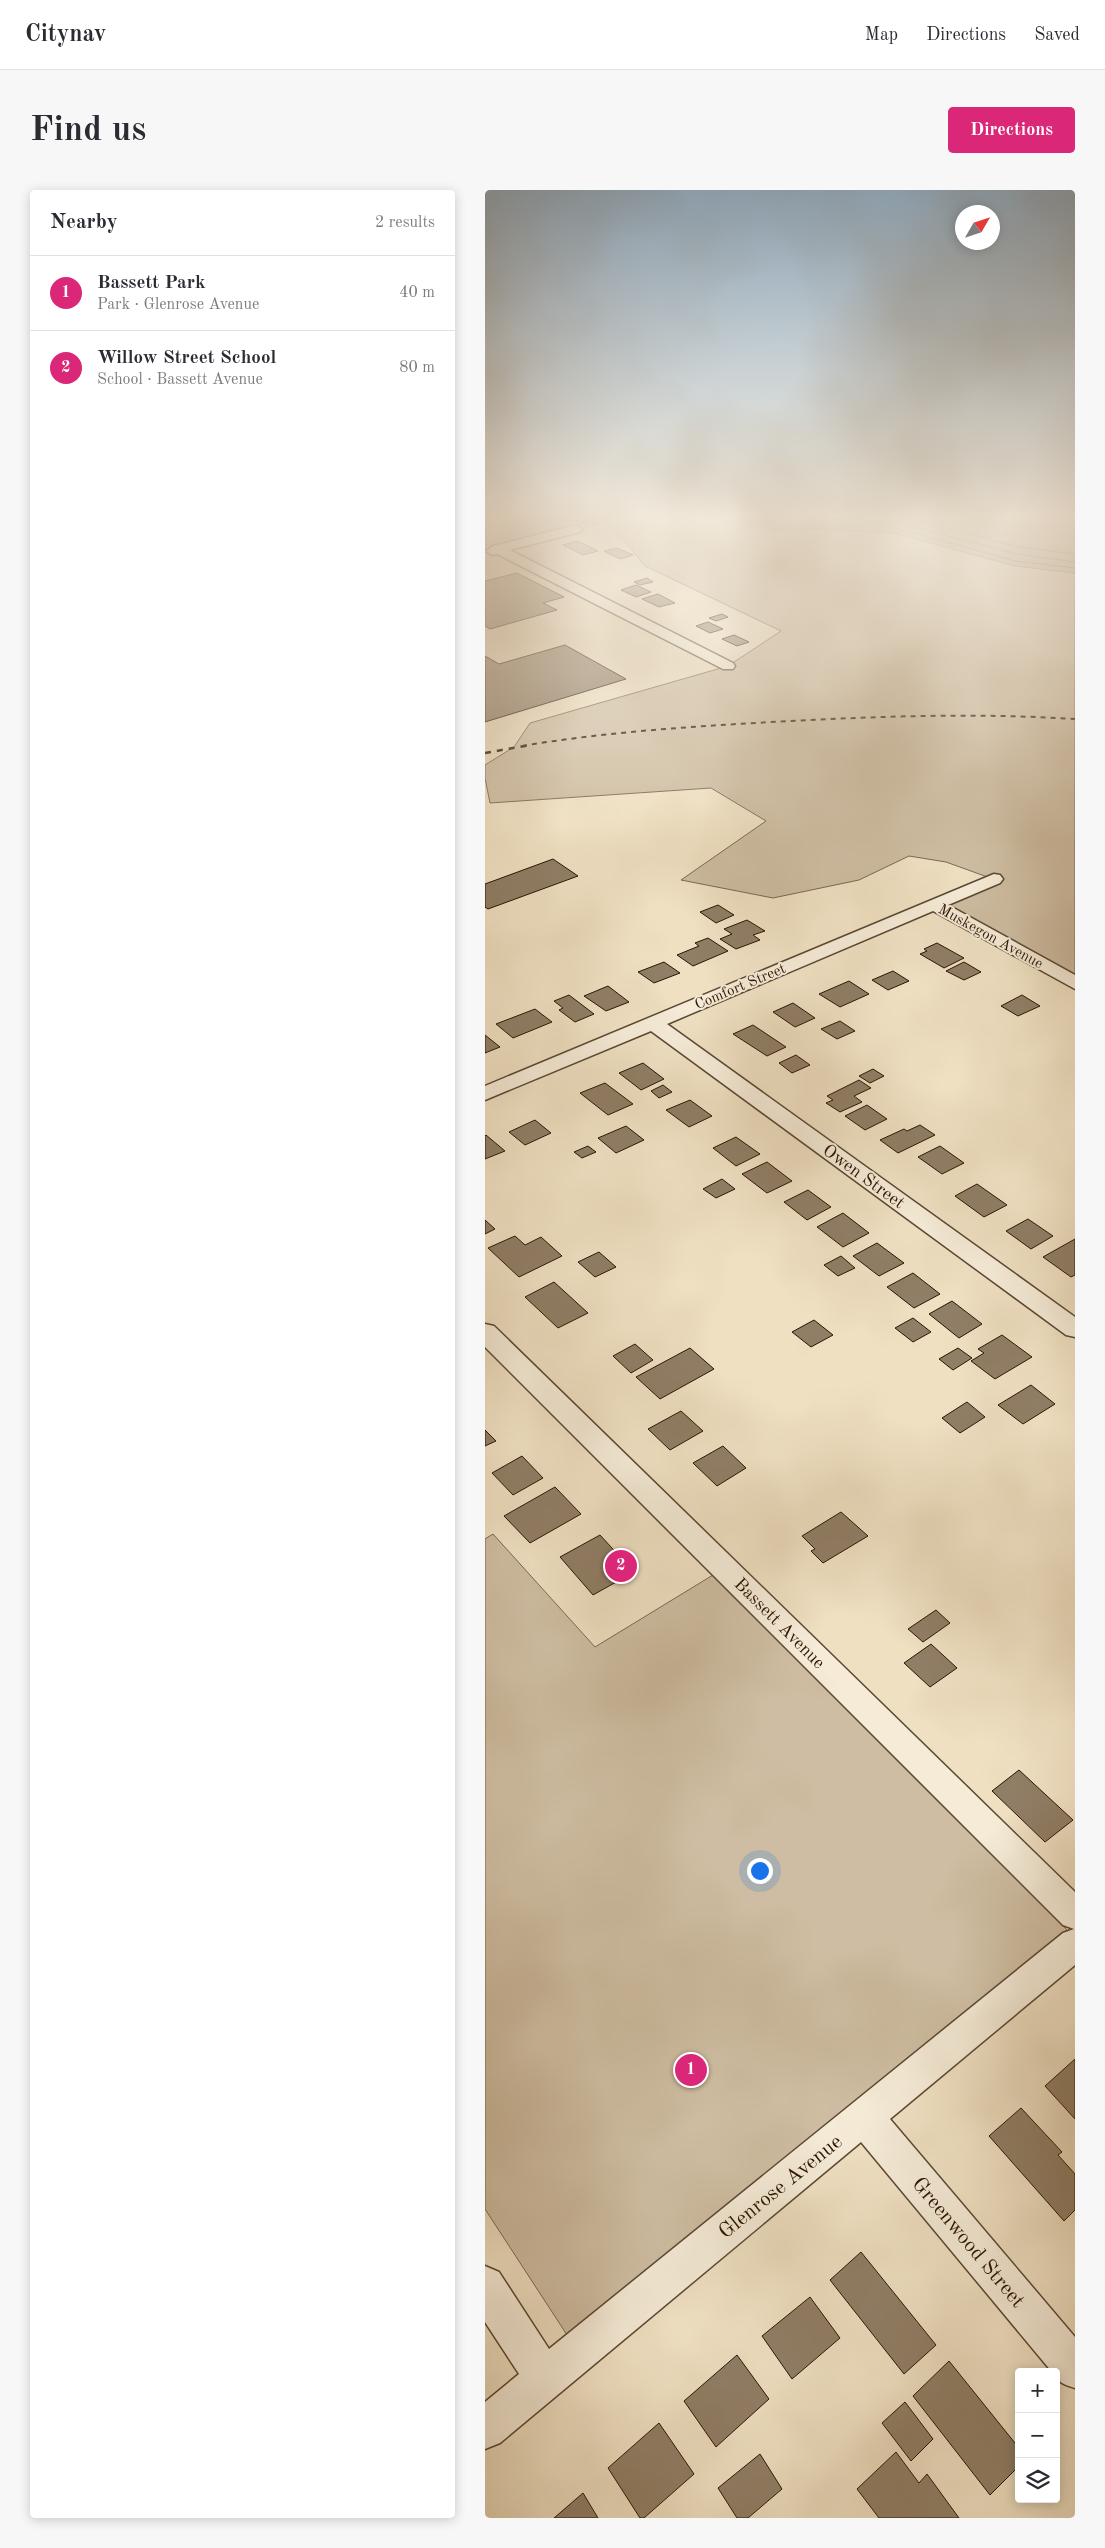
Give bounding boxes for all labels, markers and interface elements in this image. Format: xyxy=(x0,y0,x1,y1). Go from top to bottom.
text: Citynav xyxy=(25,23,106,47)
text: Map xyxy=(865,26,898,44)
text: Directions xyxy=(926,26,1006,44)
text: Saved xyxy=(1034,26,1080,44)
button: Directions xyxy=(948,107,1075,153)
text: Find us xyxy=(30,113,146,148)
north arrow xyxy=(955,205,1000,250)
text: Nearby xyxy=(50,212,118,233)
text: 2 results xyxy=(375,215,435,231)
text: Bassett Park xyxy=(97,274,206,293)
text: 1 xyxy=(61,285,71,301)
text: 40 m xyxy=(399,285,435,301)
text: Park · Glenrose Avenue xyxy=(97,297,259,313)
text: Willow Street School xyxy=(97,349,276,368)
text: 2 xyxy=(61,360,71,376)
text: 80 m xyxy=(399,360,435,376)
text: School · Bassett Avenue xyxy=(97,372,263,388)
street label: Muskegon Avenue xyxy=(935,902,1045,972)
street label: Comfort Street xyxy=(693,961,788,1013)
street label: Owen Street xyxy=(819,1141,908,1212)
pin: 2 xyxy=(605,1547,637,1585)
street label: Bassett Avenue xyxy=(730,1575,828,1673)
your location xyxy=(747,1858,773,1884)
pin: 1 xyxy=(675,2051,707,2089)
street label: Glenrose Avenue xyxy=(715,2131,847,2243)
street label: Greenwood Street xyxy=(907,2174,1028,2312)
map controls xyxy=(1015,2368,1060,2503)
button: + xyxy=(1015,2368,1060,2413)
button: − xyxy=(1015,2413,1060,2458)
button: layers xyxy=(1015,2458,1060,2503)

